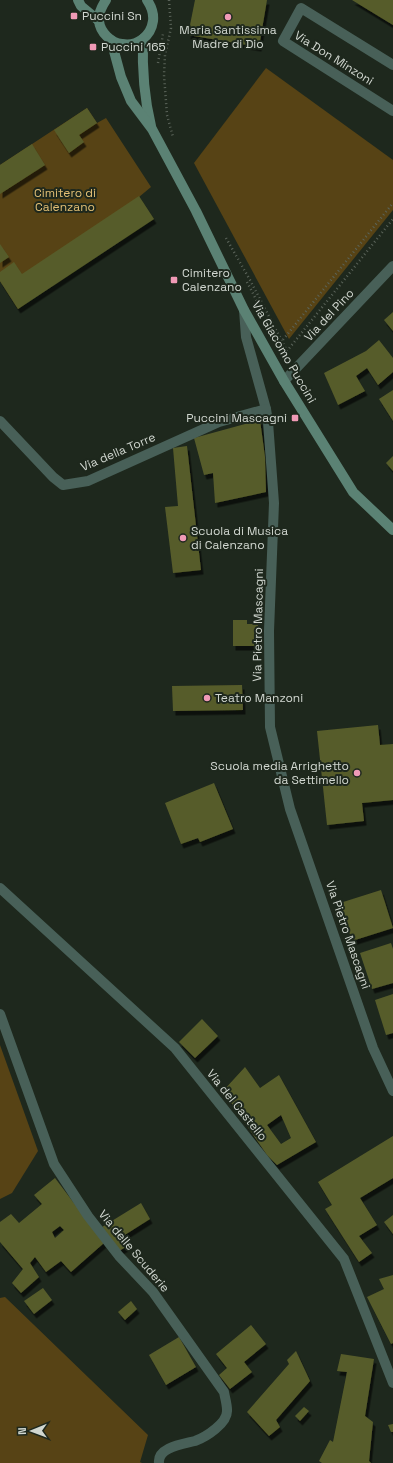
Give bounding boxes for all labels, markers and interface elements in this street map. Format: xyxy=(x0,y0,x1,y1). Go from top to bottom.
place label: Puccini Sn xyxy=(82,8,142,24)
marker: Puccini Sn xyxy=(69,11,79,21)
marker: Maria Santissima Madre di Dio xyxy=(223,12,233,22)
place label: Maria Santissima Madre di Dio xyxy=(179,22,277,52)
street label: Via Don Minzoni xyxy=(291,27,377,89)
place label: Puccini 165 xyxy=(101,39,166,55)
marker: Puccini 165 xyxy=(88,42,98,52)
park label: Cimitero di Calenzano xyxy=(34,185,96,215)
place label: Cimitero Calenzano xyxy=(182,265,242,295)
marker: Cimitero Calenzano xyxy=(169,275,179,285)
street label: Via del Pino xyxy=(301,285,357,345)
street label: Via Giacomo Puccini xyxy=(248,298,320,406)
place label: Puccini Mascagni xyxy=(186,410,287,426)
marker: Puccini Mascagni xyxy=(290,413,300,423)
street label: Via della Torre xyxy=(78,429,158,475)
place label: Scuola di Musica di Calenzano xyxy=(191,523,288,553)
marker: Scuola di Musica di Calenzano xyxy=(178,533,188,543)
street label: Via Pietro Mascagni xyxy=(249,568,267,682)
place label: Teatro Manzoni xyxy=(215,690,303,706)
marker: Teatro Manzoni xyxy=(202,693,212,703)
place label: Scuola media Arrighetto da Settimello xyxy=(210,758,349,788)
marker: Scuola media Arrighetto da Settimello xyxy=(352,768,362,778)
street label: Via Pietro Mascagni xyxy=(322,879,374,991)
street label: Via del Castello xyxy=(203,1066,271,1144)
street label: Via delle Scuderie xyxy=(95,1207,173,1295)
north arrow xyxy=(12,1411,52,1451)
text: N xyxy=(15,1427,29,1435)

